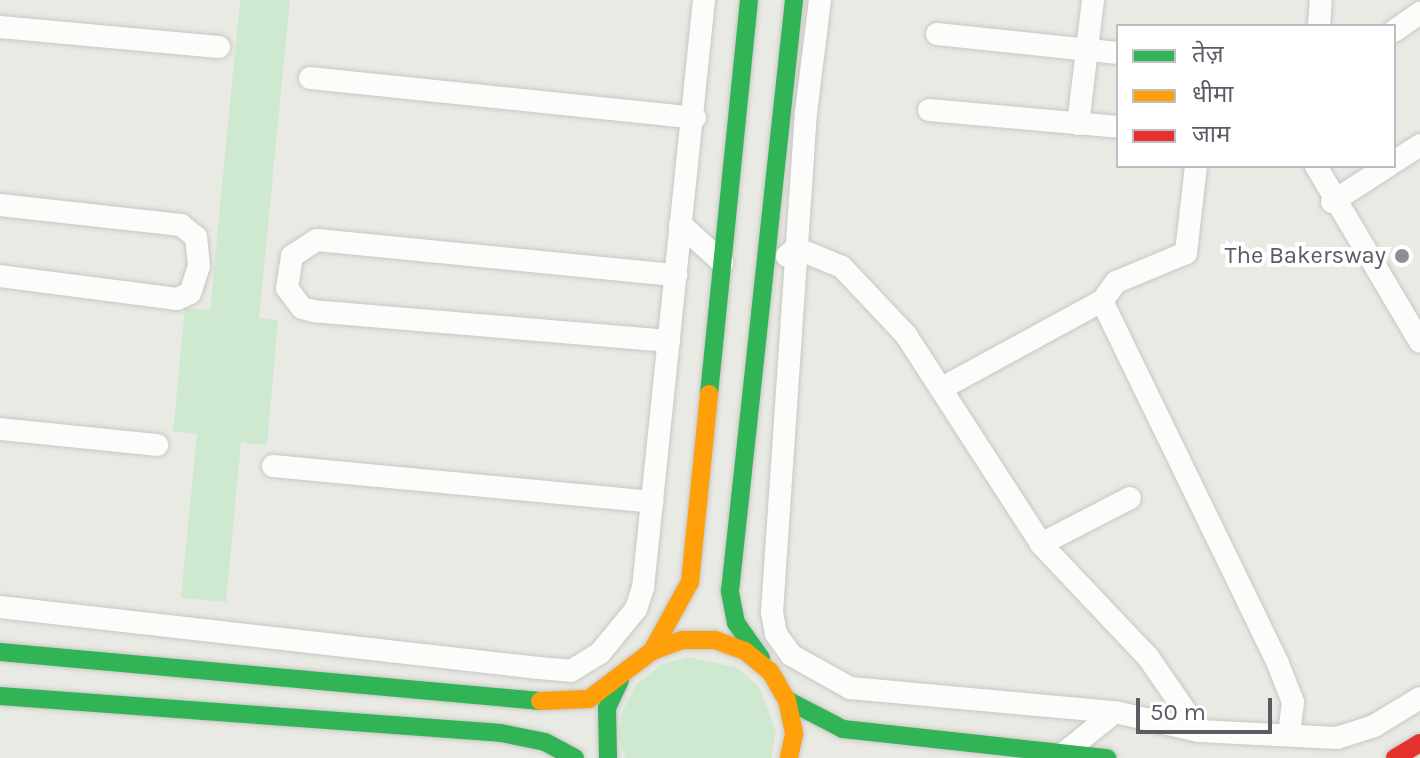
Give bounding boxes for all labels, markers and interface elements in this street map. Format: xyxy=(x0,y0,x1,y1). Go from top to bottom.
legend xyxy=(1116,24,1396,168)
text: तेज़ xyxy=(1192,40,1224,68)
text: धीमा xyxy=(1192,80,1234,108)
text: जाम xyxy=(1192,120,1230,148)
place label: The Bakersway xyxy=(1224,242,1386,270)
marker: The Bakersway xyxy=(1393,247,1411,265)
scale bar xyxy=(1140,682,1276,732)
text: 50 m xyxy=(1150,698,1206,726)

